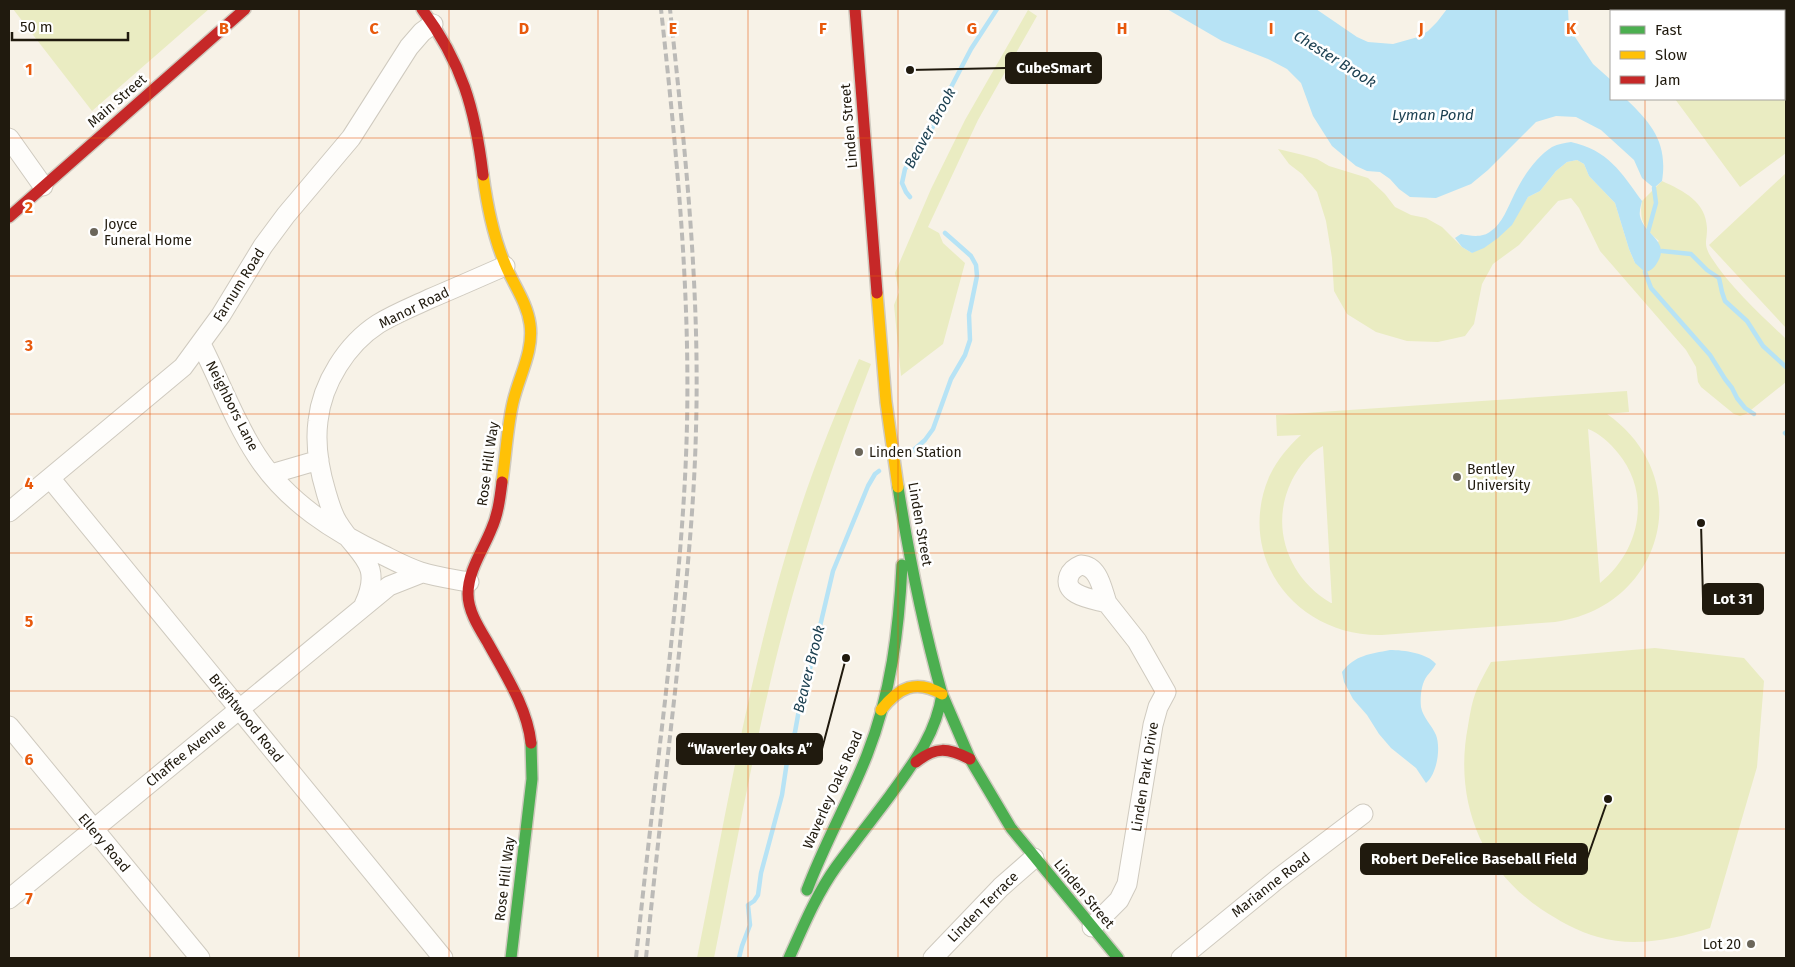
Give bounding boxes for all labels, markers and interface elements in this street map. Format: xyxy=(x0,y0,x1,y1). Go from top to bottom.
scale bar xyxy=(12,10,129,42)
legend xyxy=(1610,10,1785,100)
text: 50 m xyxy=(20,18,53,36)
text: B xyxy=(219,19,229,38)
text: C xyxy=(369,19,379,38)
text: D xyxy=(519,19,529,38)
text: E xyxy=(669,19,677,38)
text: F xyxy=(819,19,827,38)
text: G xyxy=(967,19,977,38)
text: H xyxy=(1117,19,1127,38)
text: I xyxy=(1269,19,1273,38)
text: J xyxy=(1417,19,1424,38)
text: K xyxy=(1566,19,1577,38)
text: Fast xyxy=(1655,21,1682,39)
water label: Chester Brook xyxy=(1290,27,1380,91)
text: Slow xyxy=(1655,46,1687,64)
callout: CubeSmart xyxy=(1006,53,1101,83)
text: CubeSmart xyxy=(1016,59,1092,77)
text: 1 xyxy=(25,60,33,79)
street label: Main Street xyxy=(84,70,151,131)
text: Jam xyxy=(1655,71,1681,89)
street label: Linden Street xyxy=(837,82,861,169)
water label: Beaver Brook xyxy=(900,84,960,172)
water label: Lyman Pond xyxy=(1392,106,1474,124)
text: 2 xyxy=(25,198,33,217)
place label: Joyce Funeral Home xyxy=(104,216,192,249)
marker: Joyce Funeral Home xyxy=(88,226,100,238)
street label: Farnum Road xyxy=(210,245,268,325)
street label: Manor Road xyxy=(376,284,452,332)
text: 3 xyxy=(24,336,33,355)
street label: Neighbors Lane xyxy=(202,358,262,454)
street label: Rose Hill Way xyxy=(474,421,502,507)
place label: Linden Station xyxy=(869,444,962,461)
marker: Linden Station xyxy=(853,446,865,458)
place label: Bentley University xyxy=(1467,461,1531,494)
marker: Bentley University xyxy=(1451,471,1463,483)
text: 4 xyxy=(24,474,34,493)
street label: Linden Street xyxy=(904,481,936,568)
callout: Lot 31 xyxy=(1703,584,1763,614)
text: Lot 31 xyxy=(1713,590,1753,608)
text: 5 xyxy=(25,612,34,631)
water label: Beaver Brook xyxy=(789,623,829,715)
street label: Brightwood Road xyxy=(205,670,287,766)
street label: Chaffee Avenue xyxy=(142,715,230,791)
street label: Linden Park Drive xyxy=(1128,721,1162,833)
street label: Waverley Oaks Road xyxy=(799,728,867,852)
callout: “Waverley Oaks A” xyxy=(677,734,822,764)
text: “Waverley Oaks A” xyxy=(687,740,813,758)
text: 6 xyxy=(24,750,34,769)
street label: Ellery Road xyxy=(75,810,133,876)
street label: Rose Hill Way xyxy=(491,836,519,922)
callout: Robert DeFelice Baseball Field xyxy=(1361,844,1587,874)
street label: Marianne Road xyxy=(1228,849,1314,921)
text: Robert DeFelice Baseball Field xyxy=(1371,850,1577,868)
street label: Linden Street xyxy=(1050,856,1118,933)
street label: Linden Terrace xyxy=(944,868,1022,946)
text: 7 xyxy=(25,889,33,908)
place label: Lot 20 xyxy=(1703,936,1741,953)
marker: Lot 20 xyxy=(1745,938,1757,950)

